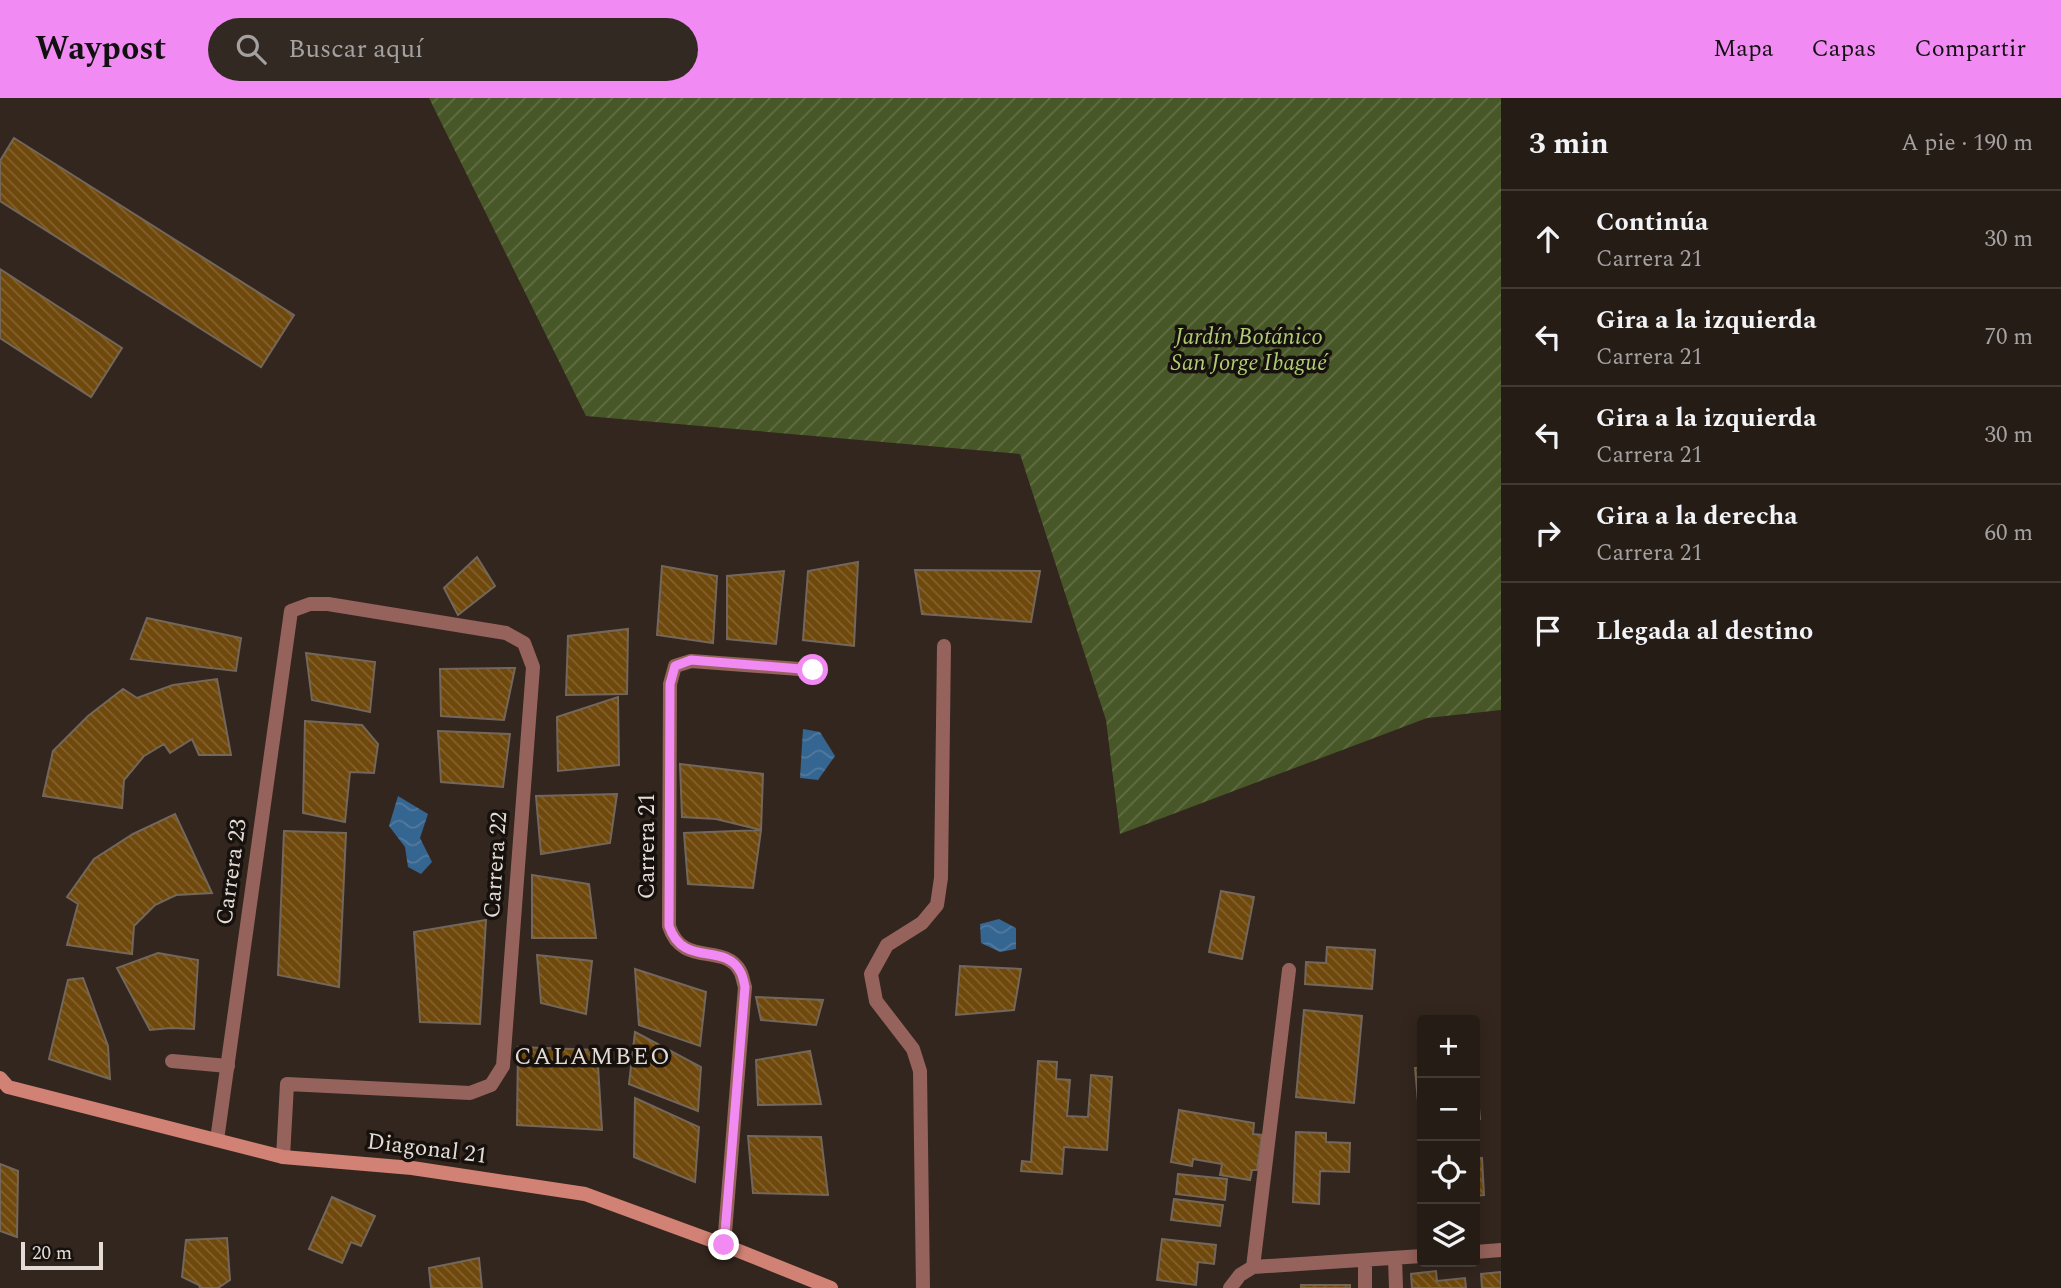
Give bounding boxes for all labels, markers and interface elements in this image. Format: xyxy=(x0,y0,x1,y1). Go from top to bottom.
search box xyxy=(208,18,698,81)
text: Waypost xyxy=(35,24,166,74)
text: Buscar aquí xyxy=(288,29,423,69)
icon: search xyxy=(232,30,270,68)
text: Mapa xyxy=(1713,31,1773,67)
text: Capas xyxy=(1811,31,1876,67)
text: Compartir xyxy=(1914,31,2026,67)
text: 3 min xyxy=(1529,121,1609,167)
text: A pie · 190 m xyxy=(1901,126,2033,161)
text: Continúa xyxy=(1596,202,1708,242)
icon: ahead xyxy=(1529,220,1567,258)
text: 30 m xyxy=(1984,222,2033,257)
text: Carrera 21 xyxy=(1596,242,1703,277)
text: Gira a la izquierda xyxy=(1596,300,1817,340)
icon: left xyxy=(1529,318,1567,356)
park label: Jardín Botánico San Jorge Ibagué xyxy=(1171,320,1329,381)
text: 70 m xyxy=(1984,320,2033,355)
text: Carrera 21 xyxy=(1596,340,1703,375)
text: Gira a la izquierda xyxy=(1596,398,1817,438)
icon: left xyxy=(1529,416,1567,454)
text: 30 m xyxy=(1984,418,2033,453)
text: Carrera 21 xyxy=(1596,438,1703,473)
text: Gira a la derecha xyxy=(1596,496,1798,536)
icon: right xyxy=(1529,514,1567,552)
text: 60 m xyxy=(1984,516,2033,551)
text: Carrera 21 xyxy=(1596,536,1703,571)
text: Llegada al destino xyxy=(1596,611,1813,651)
icon: arrive xyxy=(1529,612,1567,650)
route start xyxy=(797,654,828,685)
street label: Carrera 21 xyxy=(630,793,665,899)
street label: Carrera 22 xyxy=(475,811,517,919)
street label: Carrera 23 xyxy=(207,817,257,927)
map controls xyxy=(1417,1015,1480,1267)
button: + xyxy=(1417,1015,1480,1078)
district label: CALAMBEO xyxy=(514,1039,672,1075)
button: − xyxy=(1417,1078,1480,1141)
street label: Diagonal 21 xyxy=(365,1124,489,1174)
button: locate xyxy=(1417,1141,1480,1204)
button: layers xyxy=(1417,1204,1480,1267)
route end xyxy=(708,1229,739,1260)
scale bar xyxy=(21,1239,103,1271)
text: 20 m xyxy=(32,1239,72,1268)

